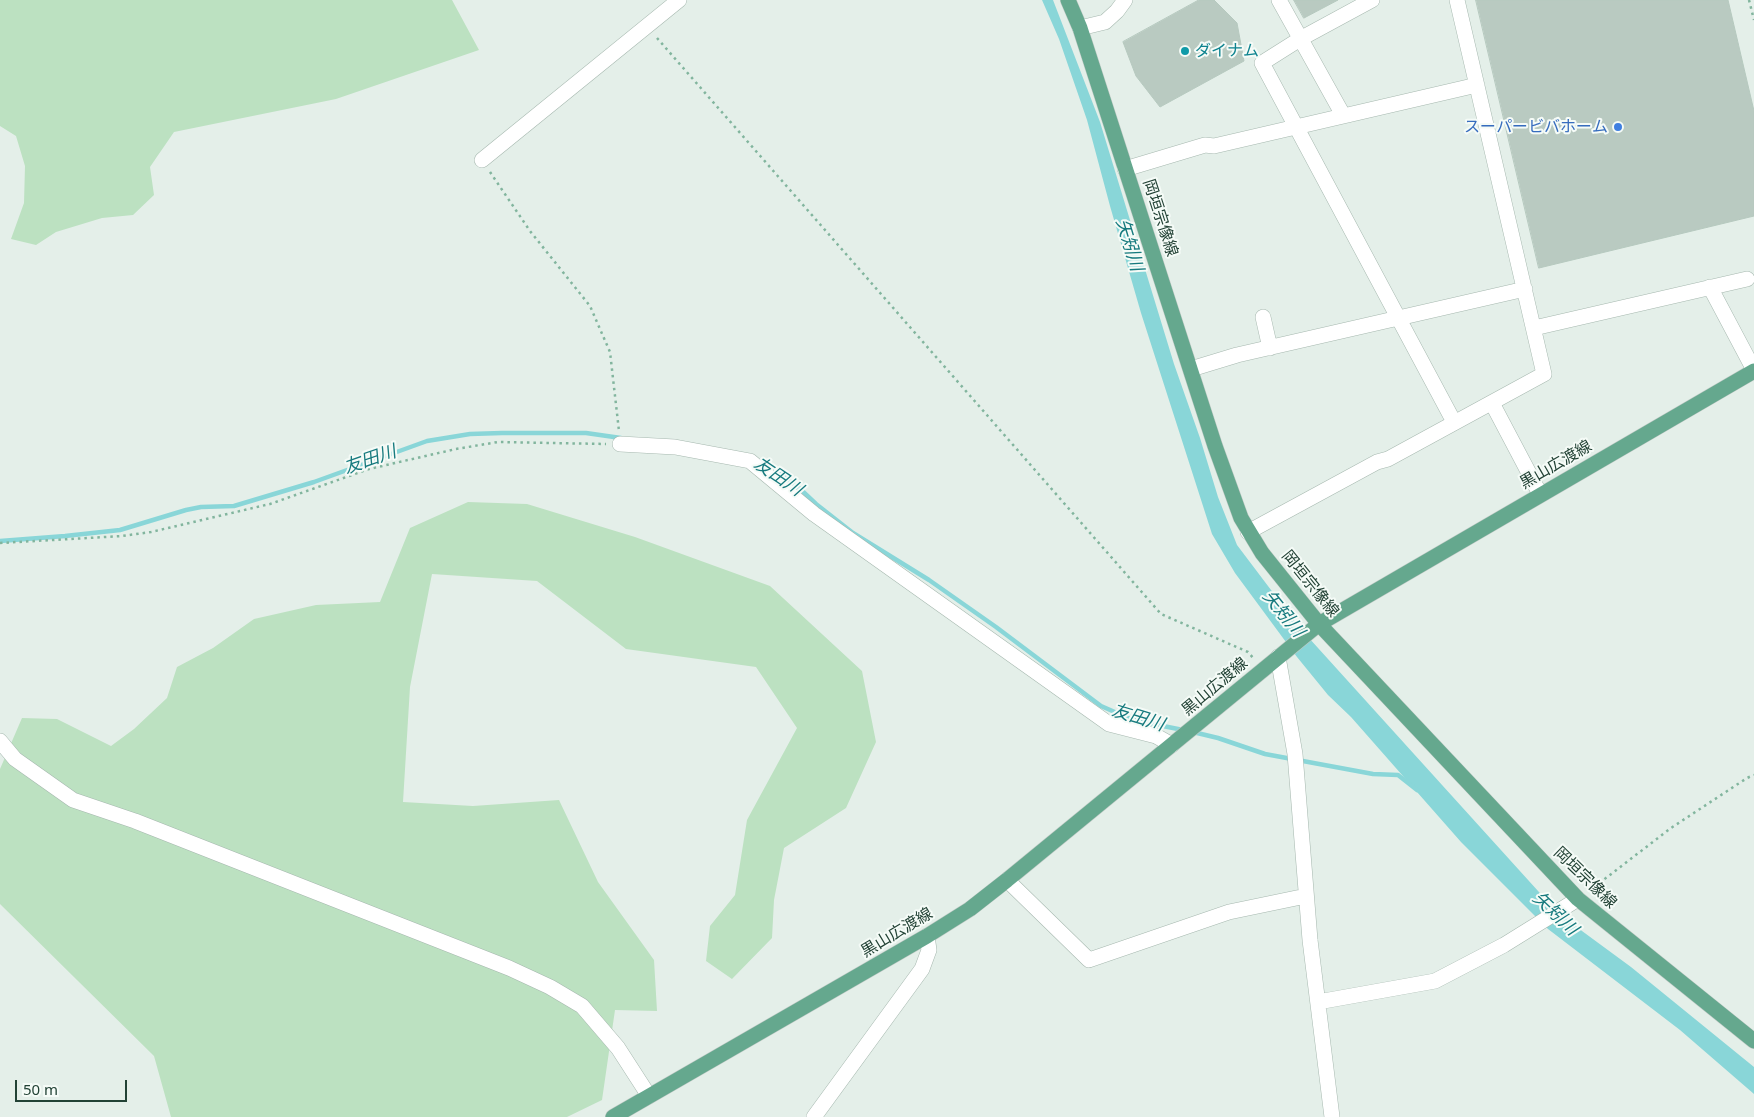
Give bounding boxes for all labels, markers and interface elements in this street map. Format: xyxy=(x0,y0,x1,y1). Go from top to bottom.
place label: ダイナム xyxy=(1195,41,1259,61)
marker: ダイナム xyxy=(1179,45,1191,57)
place label: スーパービバホーム xyxy=(1464,117,1608,137)
marker: スーパービバホーム xyxy=(1612,121,1624,133)
street label: 岡垣宗像線 xyxy=(1139,177,1181,259)
water label: 矢矧川 xyxy=(1111,216,1147,274)
street label: 黒山広渡線 xyxy=(1517,437,1595,493)
water label: 友田川 xyxy=(341,441,399,479)
water label: 友田川 xyxy=(750,453,806,501)
street label: 岡垣宗像線 xyxy=(1277,547,1343,621)
water label: 矢矧川 xyxy=(1258,586,1308,642)
street label: 黒山広渡線 xyxy=(1178,654,1252,720)
water label: 友田川 xyxy=(1109,700,1167,736)
street label: 岡垣宗像線 xyxy=(1550,843,1620,913)
water label: 矢矧川 xyxy=(1528,888,1582,940)
street label: 黒山広渡線 xyxy=(858,904,936,962)
scale bar xyxy=(18,1070,130,1102)
text: 50 m xyxy=(23,1079,58,1099)

